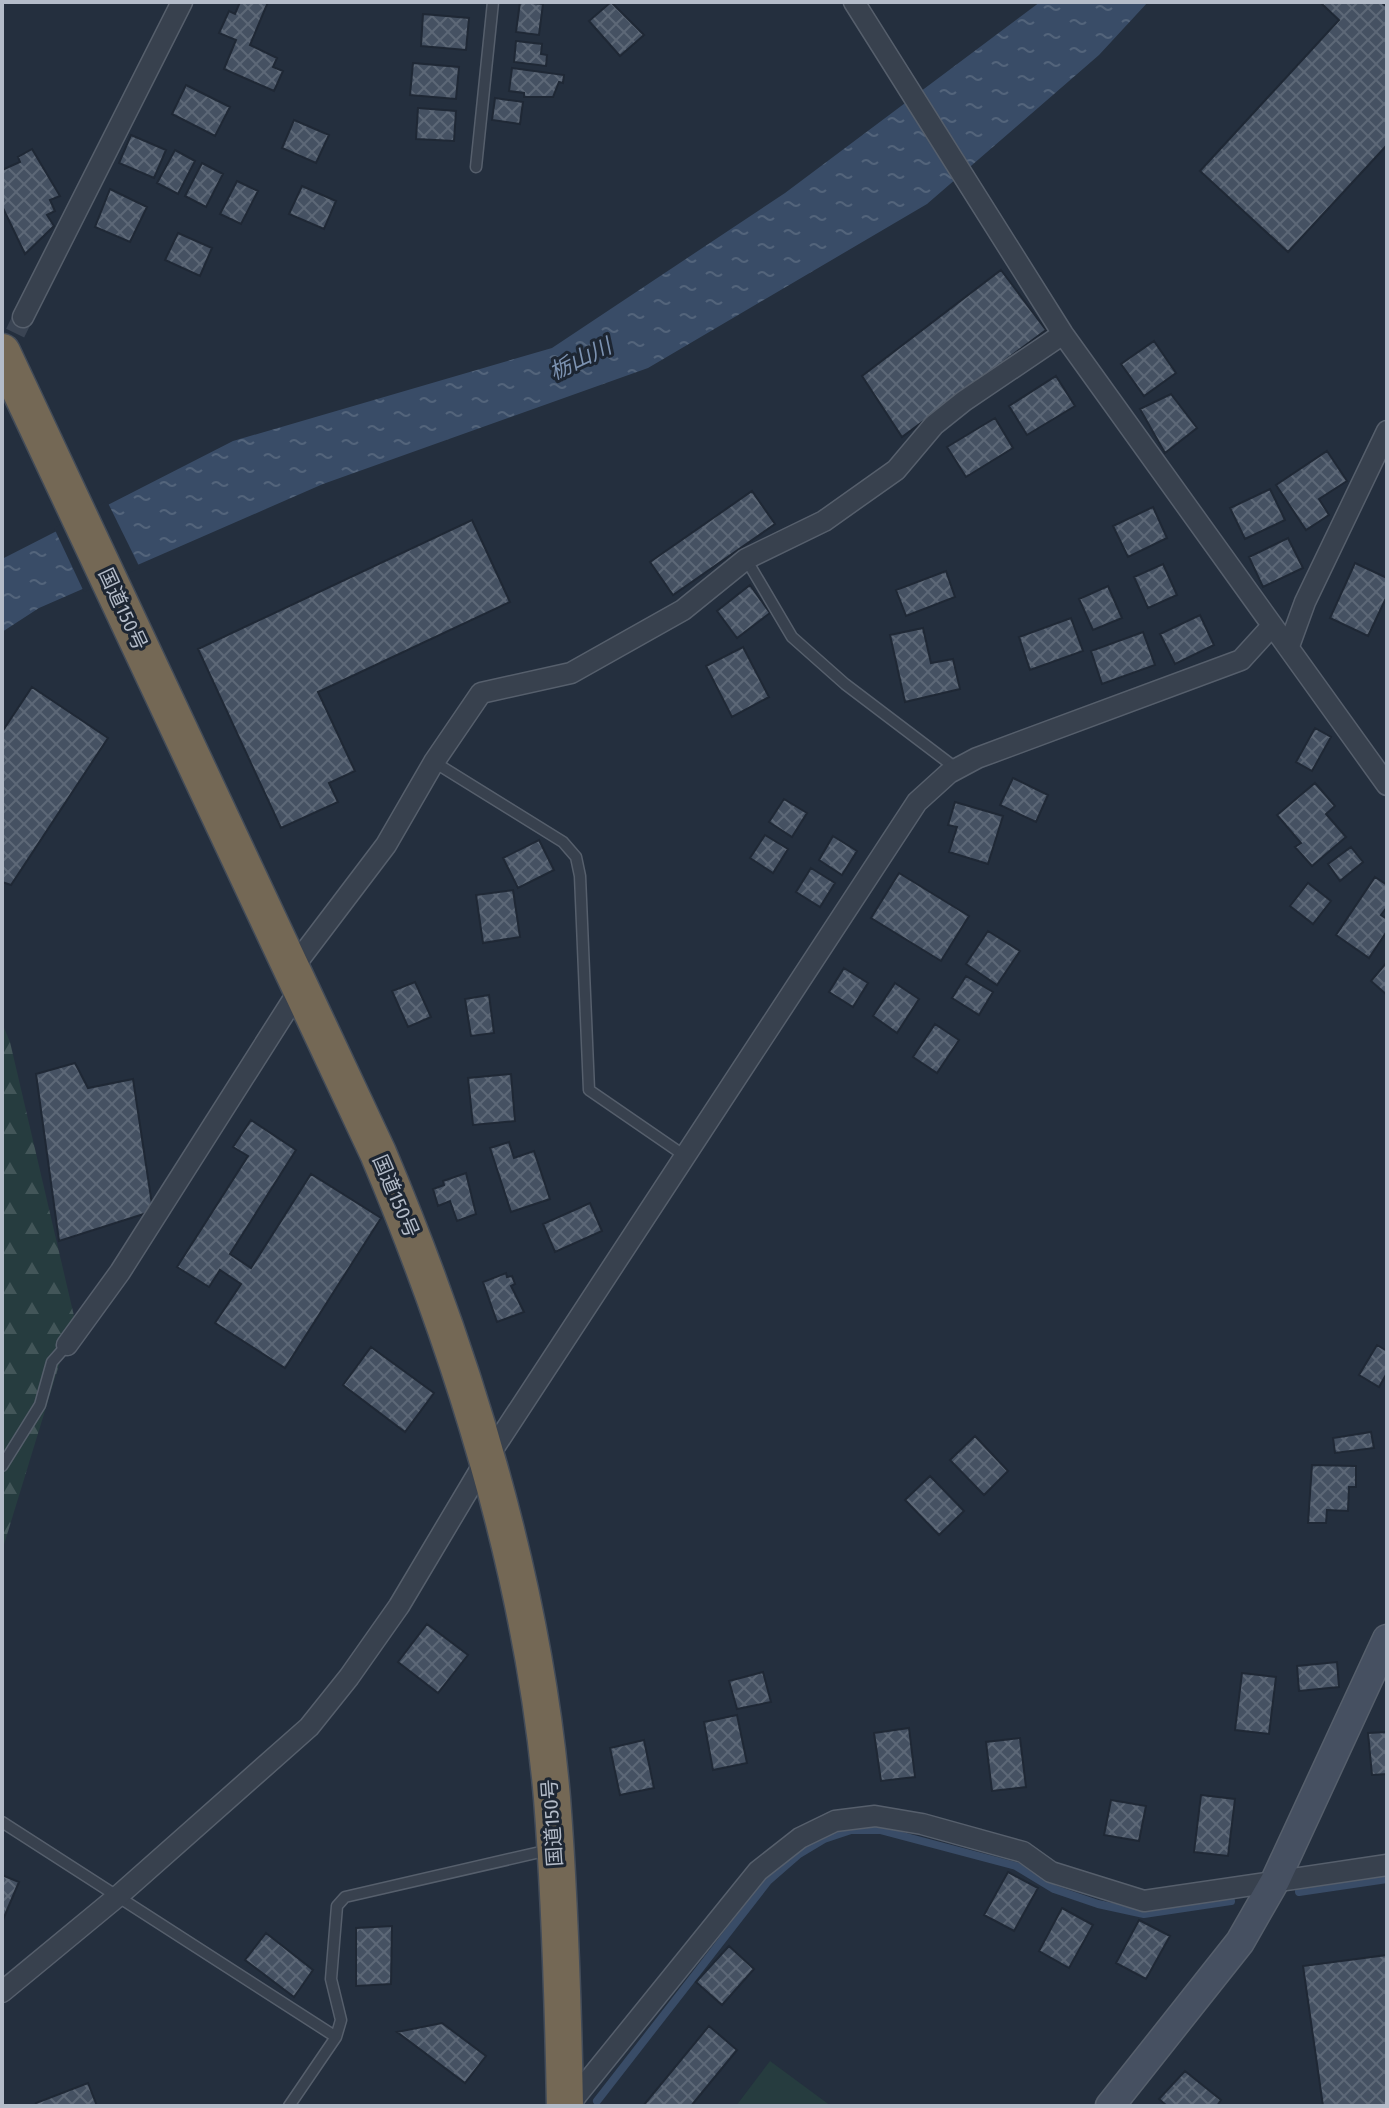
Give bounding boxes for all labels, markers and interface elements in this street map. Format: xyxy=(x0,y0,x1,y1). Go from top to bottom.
water label: 栃山川 xyxy=(544,332,617,386)
street label: 国道150号 xyxy=(94,564,152,654)
street label: 国道150号 xyxy=(368,1151,424,1241)
street label: 国道150号 xyxy=(537,1779,567,1867)

